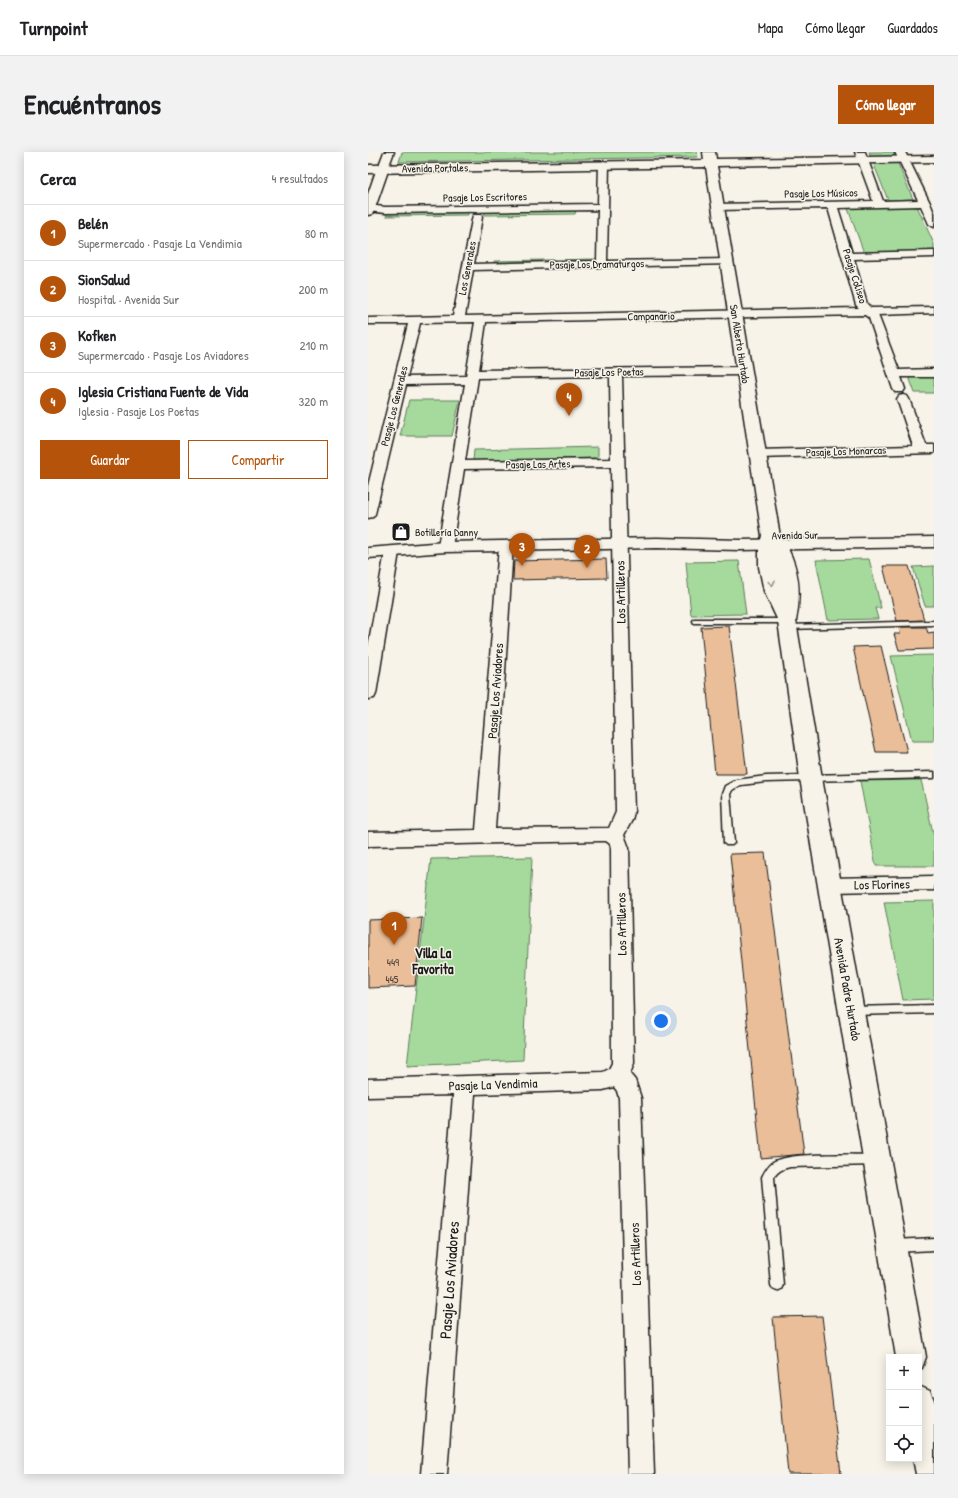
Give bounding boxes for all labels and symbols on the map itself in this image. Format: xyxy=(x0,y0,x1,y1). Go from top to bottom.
street label: Avenida Portales xyxy=(402,160,468,176)
street label: Pasaje Los Músicos xyxy=(784,185,858,201)
street label: Pasaje Los Escritores xyxy=(443,189,527,205)
street label: Los Generales xyxy=(455,240,479,296)
street label: Pasaje Coliseo xyxy=(840,247,871,306)
street label: Pasaje Los Dramaturgos xyxy=(550,256,644,272)
street label: San Alberto Hurtado xyxy=(727,304,753,385)
street label: Campanario xyxy=(627,309,675,323)
street label: Pasaje Los Poetas xyxy=(574,364,644,380)
street label: Pasaje Los Generales xyxy=(377,365,411,447)
pin: 4 xyxy=(556,383,582,416)
street label: Pasaje Los Monarcas xyxy=(806,443,886,459)
street label: Pasaje Las Artes xyxy=(505,456,571,472)
shop icon: Botillería Danny xyxy=(390,521,412,543)
place label: Botillería Danny xyxy=(415,525,478,539)
street label: Avenida Sur xyxy=(772,528,819,542)
pin: 3 xyxy=(509,533,535,566)
pin: 2 xyxy=(574,535,600,568)
street label: Los Artilleros xyxy=(610,560,630,624)
one-way arrow xyxy=(767,580,776,586)
street label: Pasaje Los Aviadores xyxy=(483,643,507,739)
street label: Los Florines xyxy=(854,875,910,893)
street label: Los Artilleros xyxy=(611,892,631,956)
pin: 1 xyxy=(381,912,407,945)
street label: Avenida Padre Hurtado xyxy=(830,936,866,1042)
district label: Villa La Favorita xyxy=(412,943,454,978)
house number: 449 xyxy=(387,955,399,969)
house number: 445 xyxy=(386,972,399,986)
your location xyxy=(651,1011,671,1031)
street label: Pasaje La Vendimia xyxy=(448,1073,538,1095)
street label: Pasaje Los Aviadores xyxy=(434,1220,464,1340)
street label: Los Artilleros xyxy=(625,1222,645,1286)

